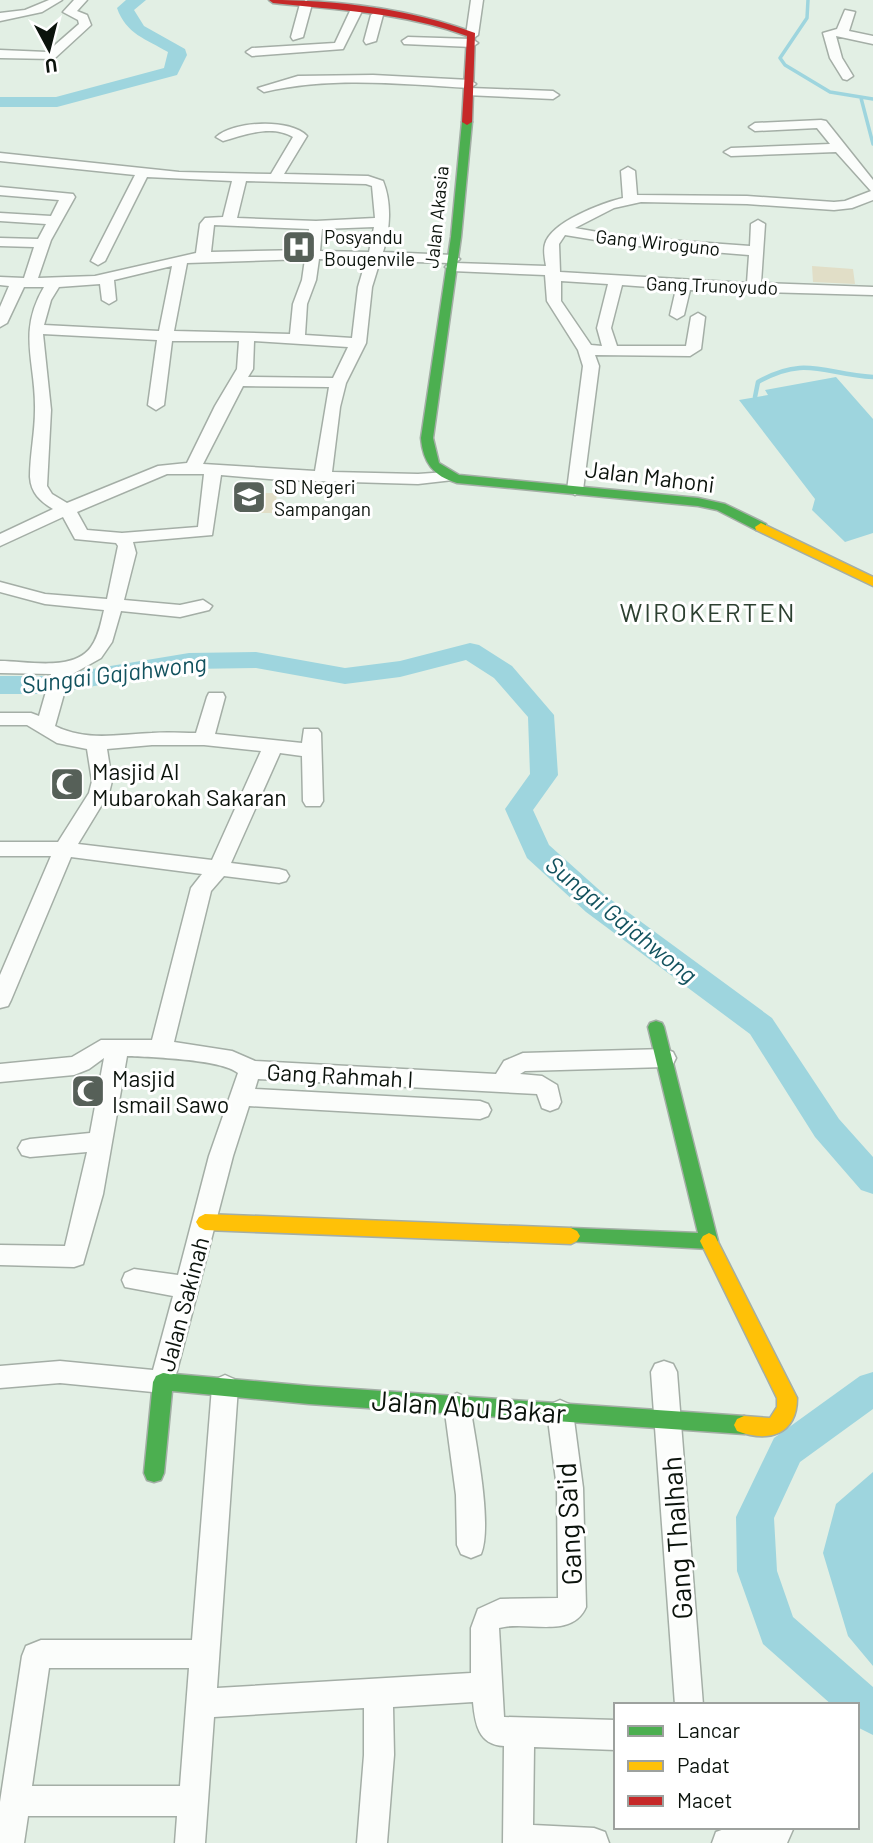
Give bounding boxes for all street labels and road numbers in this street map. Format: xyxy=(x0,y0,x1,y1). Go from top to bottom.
street label: Jalan Akasia xyxy=(419,165,453,269)
street label: Gang Wiroguno xyxy=(595,224,721,260)
street label: Gang Trunoyudo xyxy=(646,271,778,299)
street label: Jalan Mahoni xyxy=(584,454,716,498)
street label: Gang Rahmah I xyxy=(266,1057,414,1093)
street label: Jalan Sakinah xyxy=(152,1234,214,1374)
street label: Jalan Abu Bakar xyxy=(371,1382,567,1430)
street label: Gang Thalhah xyxy=(653,1455,699,1621)
street label: Gang Sa'id xyxy=(548,1462,588,1586)

